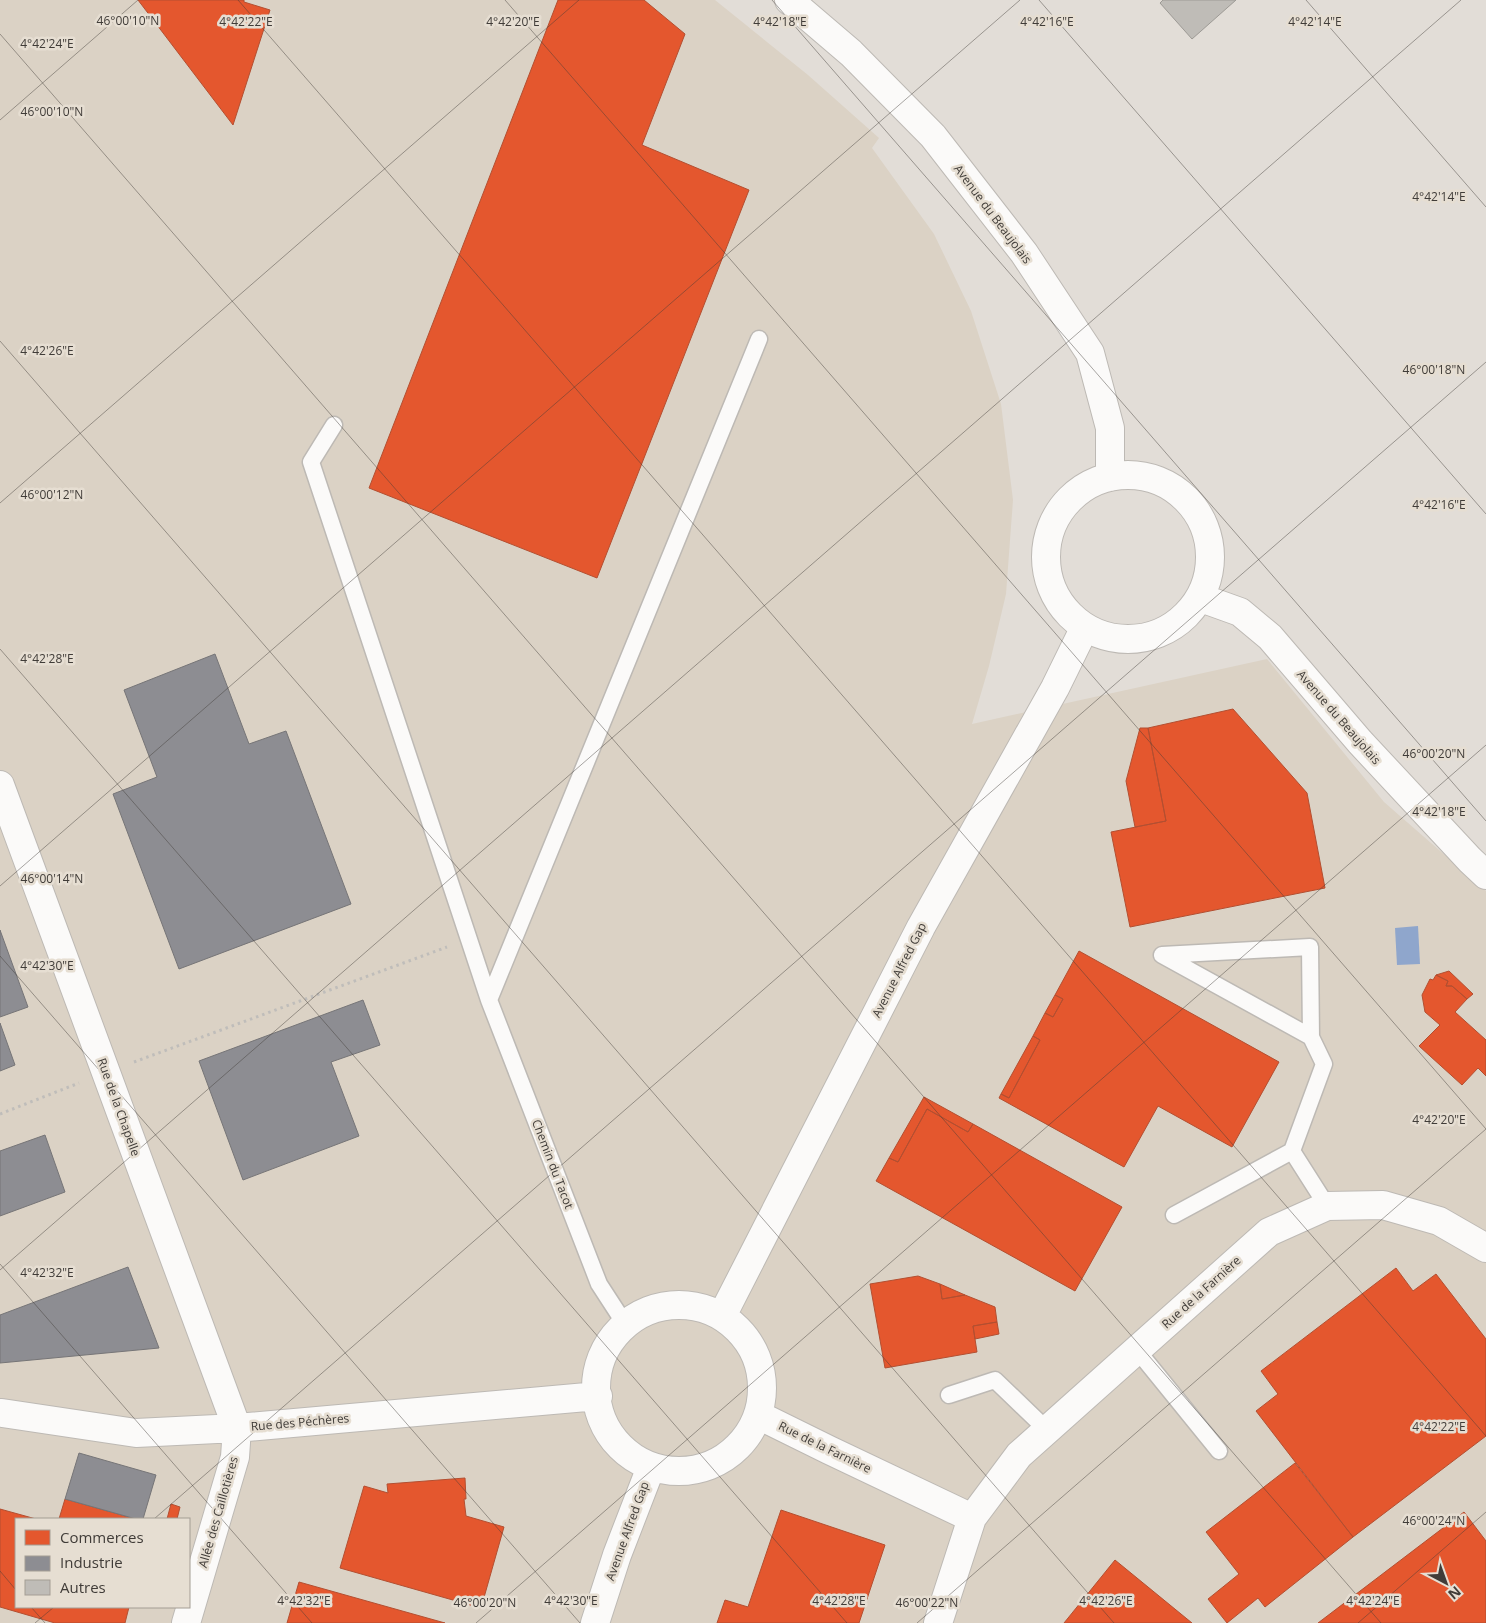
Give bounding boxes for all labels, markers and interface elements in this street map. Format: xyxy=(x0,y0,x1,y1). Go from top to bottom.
text: 46°00'10"N xyxy=(97,12,159,29)
text: 4°42'22"E xyxy=(219,13,273,30)
text: 4°42'20"E xyxy=(486,13,540,30)
text: 4°42'18"E xyxy=(753,13,807,30)
text: 4°42'16"E xyxy=(1020,13,1074,30)
text: 4°42'14"E xyxy=(1288,13,1342,30)
text: 4°42'24"E xyxy=(20,35,74,52)
text: 46°00'10"N xyxy=(21,103,83,120)
street label: Avenue du Beaujolais xyxy=(950,161,1036,267)
text: 4°42'14"E xyxy=(1412,188,1466,205)
text: 4°42'26"E xyxy=(20,342,74,359)
text: 46°00'18"N xyxy=(1403,361,1465,378)
text: 46°00'12"N xyxy=(21,486,83,503)
text: 4°42'16"E xyxy=(1412,496,1466,513)
text: 4°42'28"E xyxy=(20,650,74,667)
street label: Avenue du Beaujolais xyxy=(1293,666,1385,768)
text: 46°00'20"N xyxy=(1403,745,1465,762)
text: 4°42'18"E xyxy=(1412,803,1466,820)
text: 46°00'14"N xyxy=(21,870,83,887)
street label: Avenue Alfred Gap xyxy=(868,920,930,1020)
text: 4°42'30"E xyxy=(20,957,74,974)
street label: Rue de la Chapelle xyxy=(93,1056,145,1159)
text: 4°42'20"E xyxy=(1412,1111,1466,1128)
street label: Chemin du Tacot xyxy=(528,1117,578,1211)
street label: Rue de la Farnière xyxy=(1158,1252,1244,1332)
text: 4°42'32"E xyxy=(20,1264,74,1281)
street label: Rue des Péchères xyxy=(250,1409,350,1435)
street label: Rue de la Farnière xyxy=(776,1417,874,1477)
text: 4°42'22"E xyxy=(1412,1418,1466,1435)
street label: Allée des Caillotières xyxy=(194,1454,242,1570)
street label: Avenue Alfred Gap xyxy=(601,1479,653,1583)
text: 46°00'24"N xyxy=(1403,1512,1465,1529)
legend xyxy=(15,1518,190,1608)
text: Commerces xyxy=(60,1527,144,1547)
text: Industrie xyxy=(60,1552,123,1572)
north arrow xyxy=(1421,1558,1471,1608)
text: Autres xyxy=(60,1577,106,1597)
text: N xyxy=(1444,1582,1465,1604)
text: 4°42'32"E xyxy=(277,1592,331,1609)
text: 4°42'30"E xyxy=(544,1592,598,1609)
text: 4°42'28"E xyxy=(812,1592,866,1609)
text: 4°42'26"E xyxy=(1079,1592,1133,1609)
text: 4°42'24"E xyxy=(1346,1592,1400,1609)
text: 46°00'20"N xyxy=(454,1594,516,1611)
text: 46°00'22"N xyxy=(896,1594,958,1611)

